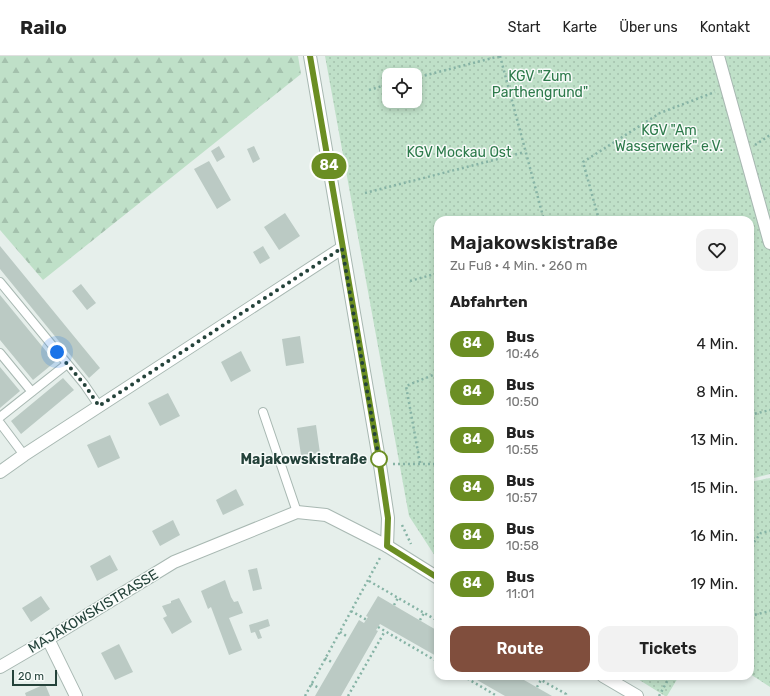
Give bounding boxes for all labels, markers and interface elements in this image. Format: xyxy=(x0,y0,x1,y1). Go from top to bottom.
text: Railo xyxy=(20,16,67,39)
text: Start xyxy=(508,19,541,36)
text: Karte xyxy=(563,19,597,36)
text: Über uns xyxy=(619,19,678,36)
text: Kontakt xyxy=(700,19,750,36)
map controls xyxy=(382,68,422,108)
button: locate xyxy=(382,68,422,108)
park label: KGV "Zum Parthengrund" xyxy=(492,68,588,101)
park label: KGV "Am Wasserwerk" e.V. xyxy=(615,122,723,155)
park label: KGV Mockau Ost xyxy=(407,144,512,161)
line badge: 84 xyxy=(311,153,347,179)
text: 84 xyxy=(319,157,339,174)
button: heart xyxy=(696,229,738,271)
text: Majakowskistraße xyxy=(450,231,618,254)
text: Zu Fuß · 4 Min. · 260 m xyxy=(450,258,587,273)
text: Abfahrten xyxy=(450,293,528,311)
text: Bus xyxy=(506,328,534,346)
text: 84 xyxy=(462,335,482,352)
text: 4 Min. xyxy=(697,335,738,353)
your location xyxy=(47,342,67,362)
text: 10:46 xyxy=(506,346,539,361)
text: Bus xyxy=(506,376,534,394)
text: 84 xyxy=(462,383,482,400)
text: 8 Min. xyxy=(696,383,738,401)
text: 10:50 xyxy=(506,394,539,409)
text: Bus xyxy=(506,424,534,442)
text: 84 xyxy=(462,431,482,448)
text: 13 Min. xyxy=(690,431,738,449)
text: 10:55 xyxy=(506,442,539,457)
marker: Majakowskistraße xyxy=(370,450,388,468)
place label: Majakowskistraße xyxy=(241,451,367,468)
text: Bus xyxy=(506,472,534,490)
text: 84 xyxy=(462,479,482,496)
text: 15 Min. xyxy=(691,479,738,497)
text: 10:57 xyxy=(506,490,538,505)
text: Bus xyxy=(506,520,534,538)
text: 84 xyxy=(462,527,482,544)
text: 16 Min. xyxy=(690,527,738,545)
text: 10:58 xyxy=(506,538,539,553)
street label: MAJAKOWSKISTRASSE xyxy=(25,566,161,657)
text: Bus xyxy=(506,568,534,586)
text: 84 xyxy=(462,575,482,592)
text: 19 Min. xyxy=(691,575,738,593)
text: 11:01 xyxy=(506,586,534,601)
button: Route xyxy=(450,626,590,672)
button: Tickets xyxy=(598,626,738,672)
scale bar xyxy=(12,668,57,687)
text: 20 m xyxy=(18,670,44,683)

